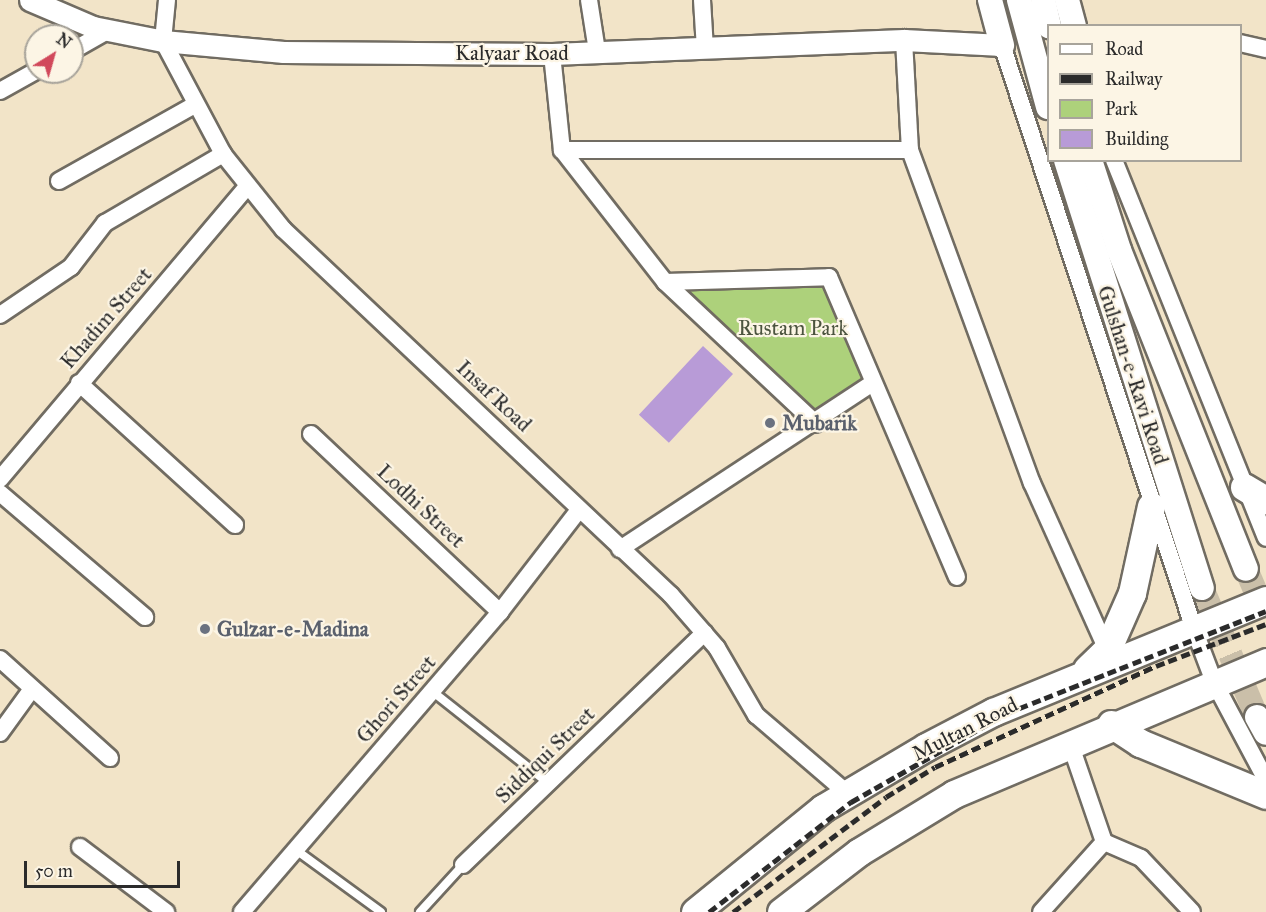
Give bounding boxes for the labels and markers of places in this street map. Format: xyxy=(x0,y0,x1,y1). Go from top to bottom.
place label: Mubarik xyxy=(782,410,857,436)
marker: Mubarik xyxy=(763,416,777,430)
place label: Gulzar-e-Madina xyxy=(217,616,369,642)
marker: Gulzar-e-Madina xyxy=(198,622,212,636)

